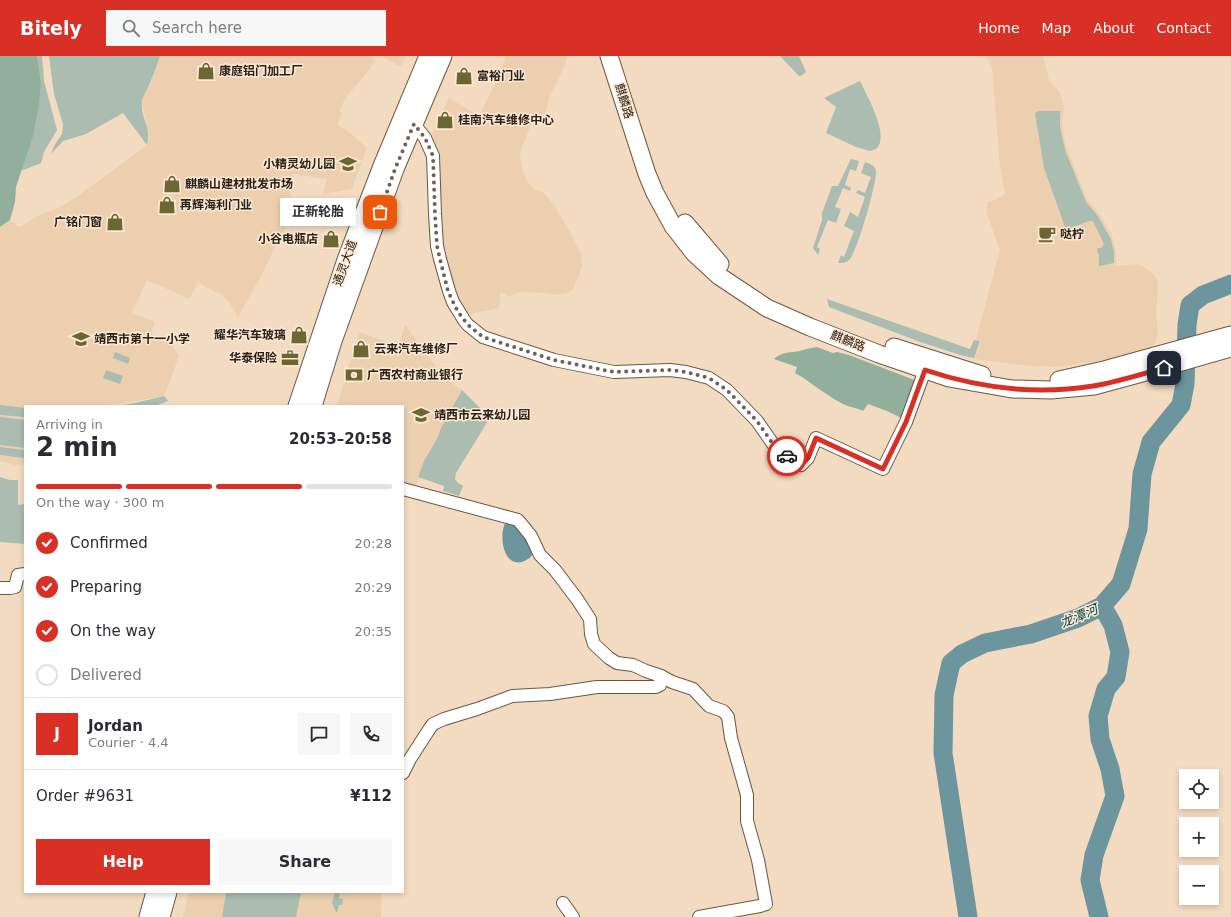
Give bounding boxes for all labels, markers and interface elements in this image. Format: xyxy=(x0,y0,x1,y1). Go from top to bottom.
search box xyxy=(106,10,386,46)
text: Bitely xyxy=(20,17,82,39)
icon: search xyxy=(120,17,142,39)
text: Search here xyxy=(152,19,242,37)
text: Home xyxy=(978,20,1020,36)
text: Map xyxy=(1042,20,1071,36)
text: About xyxy=(1093,20,1135,36)
text: Contact xyxy=(1157,20,1211,36)
shop icon: 康庭铝门加工厂 xyxy=(196,61,216,81)
place label: 康庭铝门加工厂 xyxy=(219,64,303,78)
shop icon: 富裕门业 xyxy=(454,66,474,86)
place label: 富裕门业 xyxy=(477,69,525,83)
street label: 麒麟路 xyxy=(612,82,636,120)
shop icon: 桂南汽车维修中心 xyxy=(435,110,455,130)
place label: 桂南汽车维修中心 xyxy=(458,113,554,127)
school or university icon: 小精灵幼儿园 xyxy=(338,154,358,174)
place label: 小精灵幼儿园 xyxy=(263,157,335,171)
shop icon: 麒麟山建材批发市场 xyxy=(162,174,182,194)
place label: 麒麟山建材批发市场 xyxy=(185,177,293,191)
shop icon: 再辉海利门业 xyxy=(157,195,177,215)
pin xyxy=(363,195,397,229)
place label: 再辉海利门业 xyxy=(180,198,252,212)
callout: 正新轮胎 xyxy=(280,198,356,226)
icon: bag xyxy=(369,201,391,223)
text: 正新轮胎 xyxy=(292,204,344,219)
shop icon: 广铭门窗 xyxy=(105,212,125,232)
place label: 广铭门窗 xyxy=(54,215,102,229)
cafe icon: 哒柠 xyxy=(1037,224,1057,244)
place label: 哒柠 xyxy=(1060,227,1084,241)
shop icon: 小谷电瓶店 xyxy=(321,229,341,249)
place label: 小谷电瓶店 xyxy=(258,232,318,246)
street label: 通灵大道 xyxy=(330,238,360,288)
shop icon: 耀华汽车玻璃 xyxy=(289,325,309,345)
place label: 耀华汽车玻璃 xyxy=(214,328,286,342)
street label: 麒麟路 xyxy=(829,328,867,354)
school or university icon: 靖西市第十一小学 xyxy=(71,329,91,349)
place label: 靖西市第十一小学 xyxy=(94,332,190,346)
shop icon: 云来汽车维修厂 xyxy=(351,339,371,359)
place label: 云来汽车维修厂 xyxy=(374,342,458,356)
office icon: 华泰保险 xyxy=(280,348,300,368)
place label: 华泰保险 xyxy=(229,351,277,365)
pin xyxy=(1147,351,1181,385)
icon: home xyxy=(1153,357,1175,379)
bank icon: 广西农村商业银行 xyxy=(344,365,364,385)
place label: 广西农村商业银行 xyxy=(367,368,463,382)
school or university icon: 靖西市云来幼儿园 xyxy=(411,405,431,425)
place label: 靖西市云来幼儿园 xyxy=(434,408,530,422)
text: Arriving in xyxy=(36,417,103,432)
text: 20:53–20:58 xyxy=(289,430,392,448)
text: 2 min xyxy=(36,432,118,462)
courier xyxy=(767,436,807,476)
icon: car xyxy=(776,445,798,467)
text: On the way · 300 m xyxy=(36,495,164,510)
icon: check xyxy=(36,532,58,554)
text: Confirmed xyxy=(70,534,148,552)
text: 20:28 xyxy=(355,536,392,551)
icon: check xyxy=(36,576,58,598)
text: Preparing xyxy=(70,578,142,596)
text: 20:29 xyxy=(355,580,392,595)
water label: 龙潭河 xyxy=(1058,600,1103,631)
icon: check xyxy=(36,620,58,642)
text: On the way xyxy=(70,622,156,640)
text: 20:35 xyxy=(355,624,392,639)
text: Delivered xyxy=(70,666,142,684)
button: chat xyxy=(298,713,340,755)
button: phone xyxy=(350,713,392,755)
text: Jordan xyxy=(88,717,143,735)
text: J xyxy=(54,725,60,743)
text: Courier · 4.4 xyxy=(88,735,169,750)
map controls xyxy=(1179,769,1219,905)
button: locate xyxy=(1179,769,1219,809)
text: Order #9631 xyxy=(36,787,134,805)
text: ¥112 xyxy=(350,787,392,805)
button: + xyxy=(1179,817,1219,857)
button: Help xyxy=(36,839,210,885)
button: Share xyxy=(218,839,392,885)
button: − xyxy=(1179,865,1219,905)

